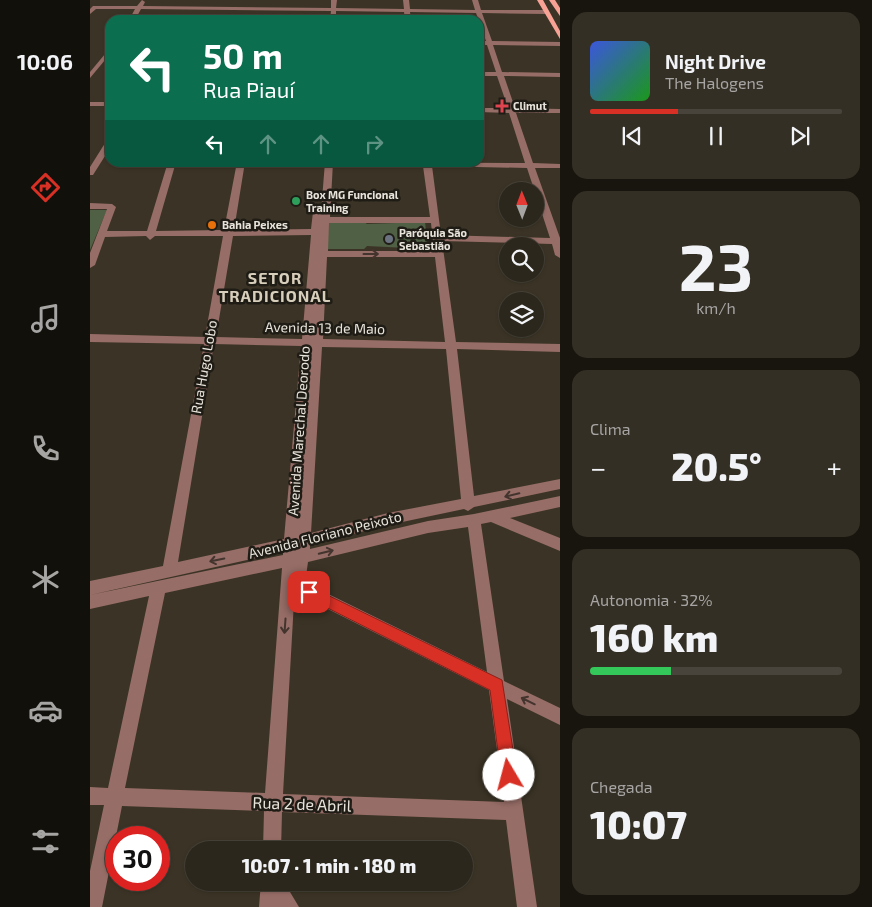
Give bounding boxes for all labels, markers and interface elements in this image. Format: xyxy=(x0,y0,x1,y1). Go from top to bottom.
text: 50 m xyxy=(203,34,283,76)
icon: left xyxy=(120,35,185,100)
text: 10:06 xyxy=(17,48,73,74)
text: Night Drive xyxy=(665,50,766,73)
text: The Halogens xyxy=(665,73,764,92)
text: Rua Piauí xyxy=(203,76,295,102)
marker: Climut xyxy=(495,99,509,113)
place label: Climut xyxy=(513,99,547,112)
icon: previous xyxy=(618,122,646,150)
icon: pause xyxy=(702,122,730,150)
icon: next xyxy=(786,122,814,150)
icon: left xyxy=(201,130,229,158)
icon: ahead xyxy=(254,130,282,158)
icon: ahead xyxy=(307,130,335,158)
icon: right xyxy=(360,130,388,158)
icon: directions xyxy=(28,170,63,205)
north arrow xyxy=(499,182,544,228)
map controls xyxy=(499,182,544,337)
place label: Box MG Funcional Training xyxy=(306,188,399,214)
marker: Box MG Funcional Training xyxy=(290,195,302,207)
place label: Bahia Peixes xyxy=(222,218,288,231)
marker: Bahia Peixes xyxy=(206,219,218,231)
place label: Paróquia São Sebastião xyxy=(399,226,468,252)
text: 23 xyxy=(679,226,753,304)
marker: Paróquia São Sebastião xyxy=(383,233,395,245)
button: search xyxy=(499,237,544,282)
one-way arrow xyxy=(362,249,379,259)
district label: SETOR TRADICIONAL xyxy=(219,268,331,305)
button: layers xyxy=(499,292,544,337)
text: km/h xyxy=(696,298,736,317)
icon: music xyxy=(28,301,63,336)
street label: Avenida 13 de Maio xyxy=(265,318,385,337)
street label: Rua Hugo Lobo xyxy=(187,319,220,415)
street label: Avenida Marechal Deorodo xyxy=(284,345,313,517)
text: Clima xyxy=(590,419,631,438)
icon: phone xyxy=(28,431,63,466)
text: 20.5° xyxy=(671,443,762,489)
text: − xyxy=(590,450,606,484)
text: + xyxy=(827,450,842,484)
one-way arrow xyxy=(504,491,520,500)
street label: Avenida Floriano Peixoto xyxy=(247,507,403,562)
one-way arrow xyxy=(317,546,333,556)
one-way arrow xyxy=(209,556,225,566)
icon: climate xyxy=(28,562,63,597)
pin xyxy=(288,571,330,613)
icon: arrive xyxy=(295,578,323,606)
text: Autonomia · 32% xyxy=(590,590,713,609)
text: 160 km xyxy=(590,614,718,660)
one-way arrow xyxy=(281,618,290,634)
icon: car xyxy=(28,693,63,728)
one-way arrow xyxy=(521,696,536,705)
position arrow xyxy=(482,748,534,800)
text: Chegada xyxy=(590,777,653,796)
street label: Rua 2 de Abril xyxy=(252,792,352,815)
text: 10:07 xyxy=(590,801,687,847)
icon: filters xyxy=(28,824,63,859)
speed limit sign: 30 xyxy=(105,826,170,891)
text: 10:07 · 1 min · 180 m xyxy=(242,854,416,877)

